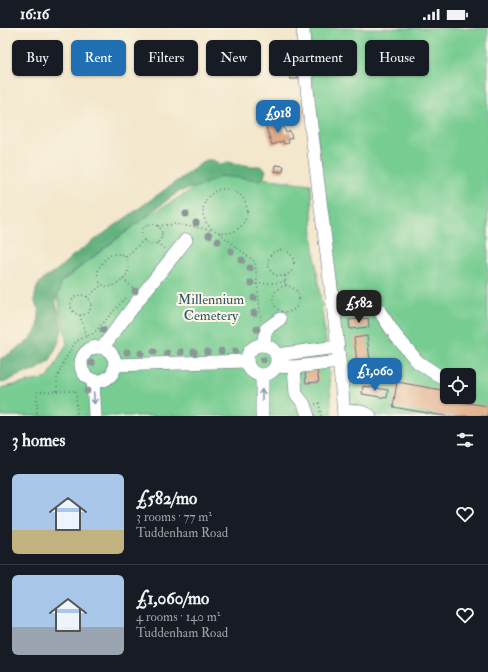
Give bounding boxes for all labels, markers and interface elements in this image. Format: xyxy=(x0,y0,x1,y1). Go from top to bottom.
text: 16:16 xyxy=(20,5,49,24)
chip: Buy xyxy=(12,40,63,76)
chip: Rent xyxy=(71,40,126,76)
chip: Filters xyxy=(134,40,198,76)
chip: New xyxy=(206,40,261,76)
chip: Apartment xyxy=(269,40,357,76)
chip: House xyxy=(365,40,429,76)
pin: £918 xyxy=(254,100,302,134)
text: £918 xyxy=(265,105,291,121)
pin: £582 xyxy=(335,290,383,324)
park label: Millennium Cemetery xyxy=(178,291,244,325)
text: £582 xyxy=(345,295,373,311)
pin: £1,060 xyxy=(342,358,408,392)
text: £1,060 xyxy=(357,363,393,379)
map controls xyxy=(440,368,476,404)
button: locate xyxy=(440,368,476,404)
one-way arrow xyxy=(258,389,266,402)
one-way arrow xyxy=(90,391,98,404)
icon: filters xyxy=(454,429,476,451)
text: 3 homes xyxy=(12,430,65,451)
text: £582/mo xyxy=(136,488,197,509)
icon: home xyxy=(44,490,92,538)
icon: heart xyxy=(454,503,476,525)
text: 3 rooms · 77 m² xyxy=(136,509,212,525)
text: Tuddenham Road xyxy=(136,525,228,541)
text: £1,060/mo xyxy=(136,588,209,609)
icon: home xyxy=(44,591,92,639)
icon: heart xyxy=(454,604,476,626)
text: 4 rooms · 140 m² xyxy=(136,609,220,625)
text: Tuddenham Road xyxy=(136,625,228,641)

